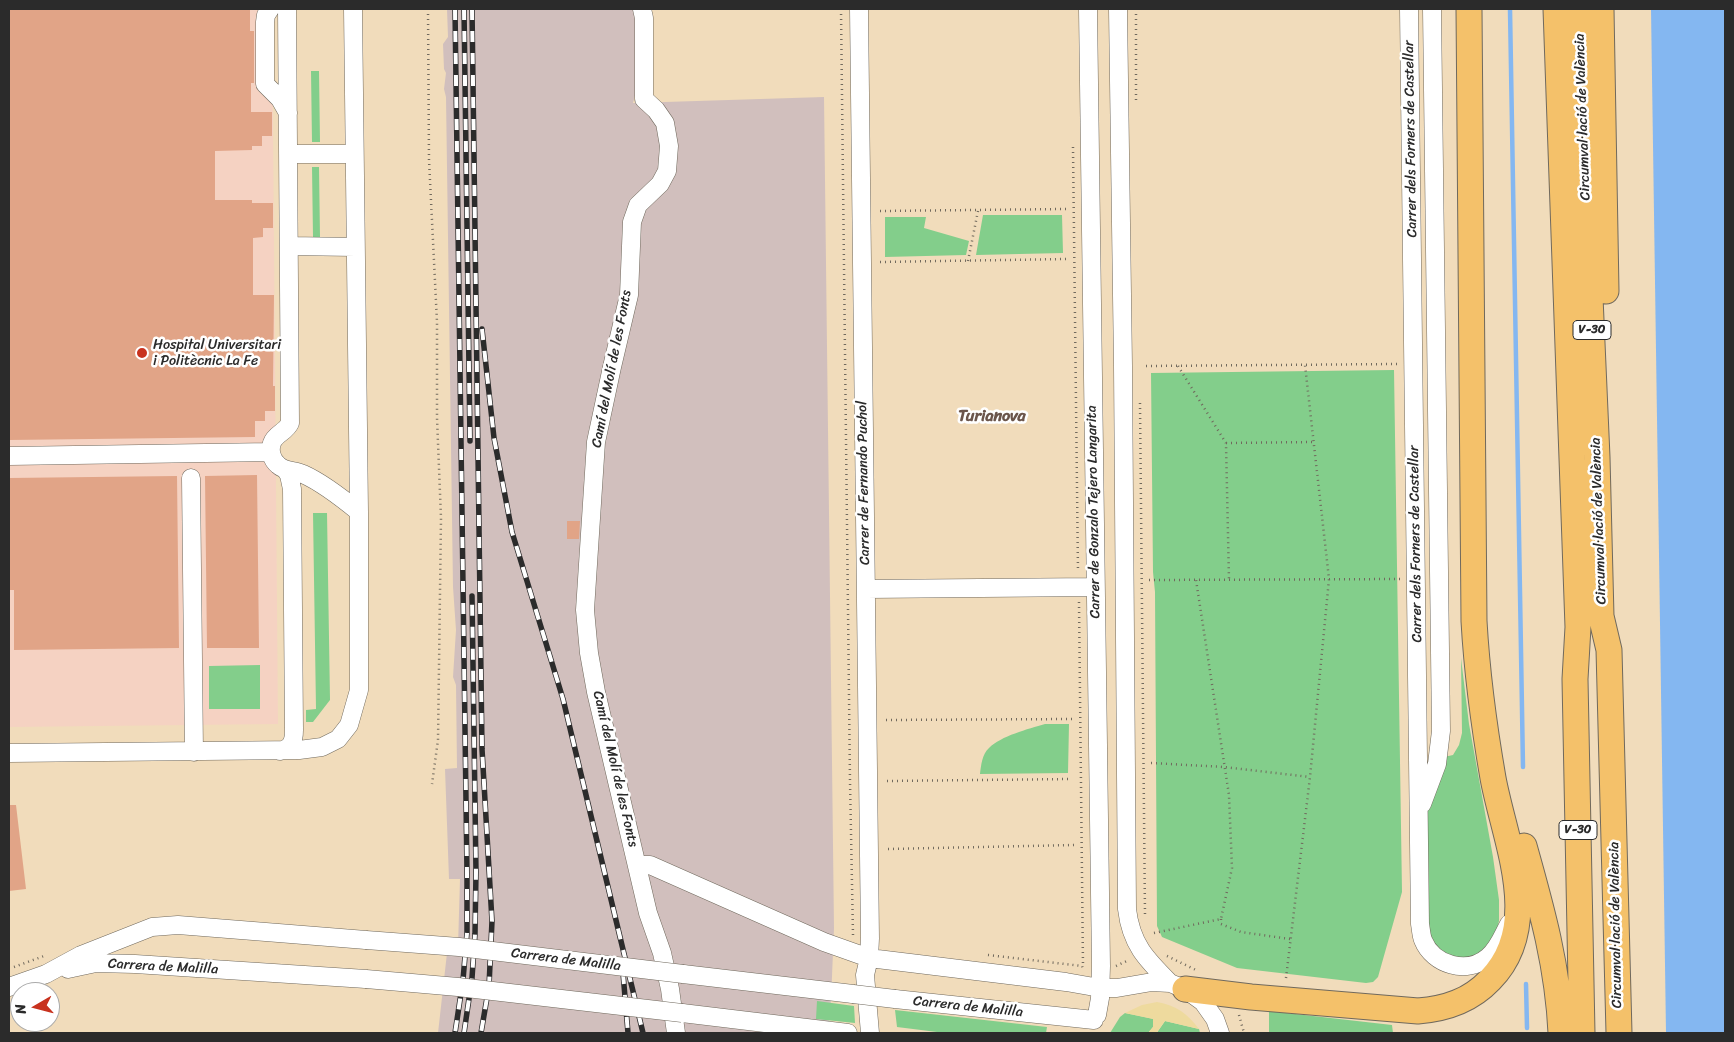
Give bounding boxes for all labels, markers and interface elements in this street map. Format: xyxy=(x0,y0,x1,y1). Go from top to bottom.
street label: Circumval·lació de València xyxy=(1572,33,1594,201)
street label: Carrer dels Forners de Castellar xyxy=(1401,40,1421,238)
street label: Camí del Molí de les Fonts xyxy=(589,289,635,449)
road number: V-30 xyxy=(1573,320,1611,340)
place label: Hospital Universitari i Politècnic La Fe xyxy=(153,337,281,370)
marker: Hospital Universitari i Politècnic La Fe xyxy=(135,346,149,360)
street label: Carrer de Fernando Puchol xyxy=(854,401,874,565)
street label: Carrer de Gonzalo Tejero Langarita xyxy=(1084,405,1104,619)
district label: Turianova xyxy=(958,407,1026,427)
street label: Circumval·lació de València xyxy=(1588,437,1610,605)
street label: Carrer dels Forners de Castellar xyxy=(1406,445,1426,643)
street label: Camí del Molí de les Fonts xyxy=(589,689,641,849)
road number: V-30 xyxy=(1559,820,1597,840)
street label: Circumval·lació de València xyxy=(1606,842,1626,1008)
street label: Carrera de Malilla xyxy=(510,945,622,975)
street label: Carrera de Malilla xyxy=(107,956,219,978)
north arrow xyxy=(10,982,60,1032)
street label: Carrera de Malilla xyxy=(912,993,1024,1021)
text: N xyxy=(8,1002,34,1016)

